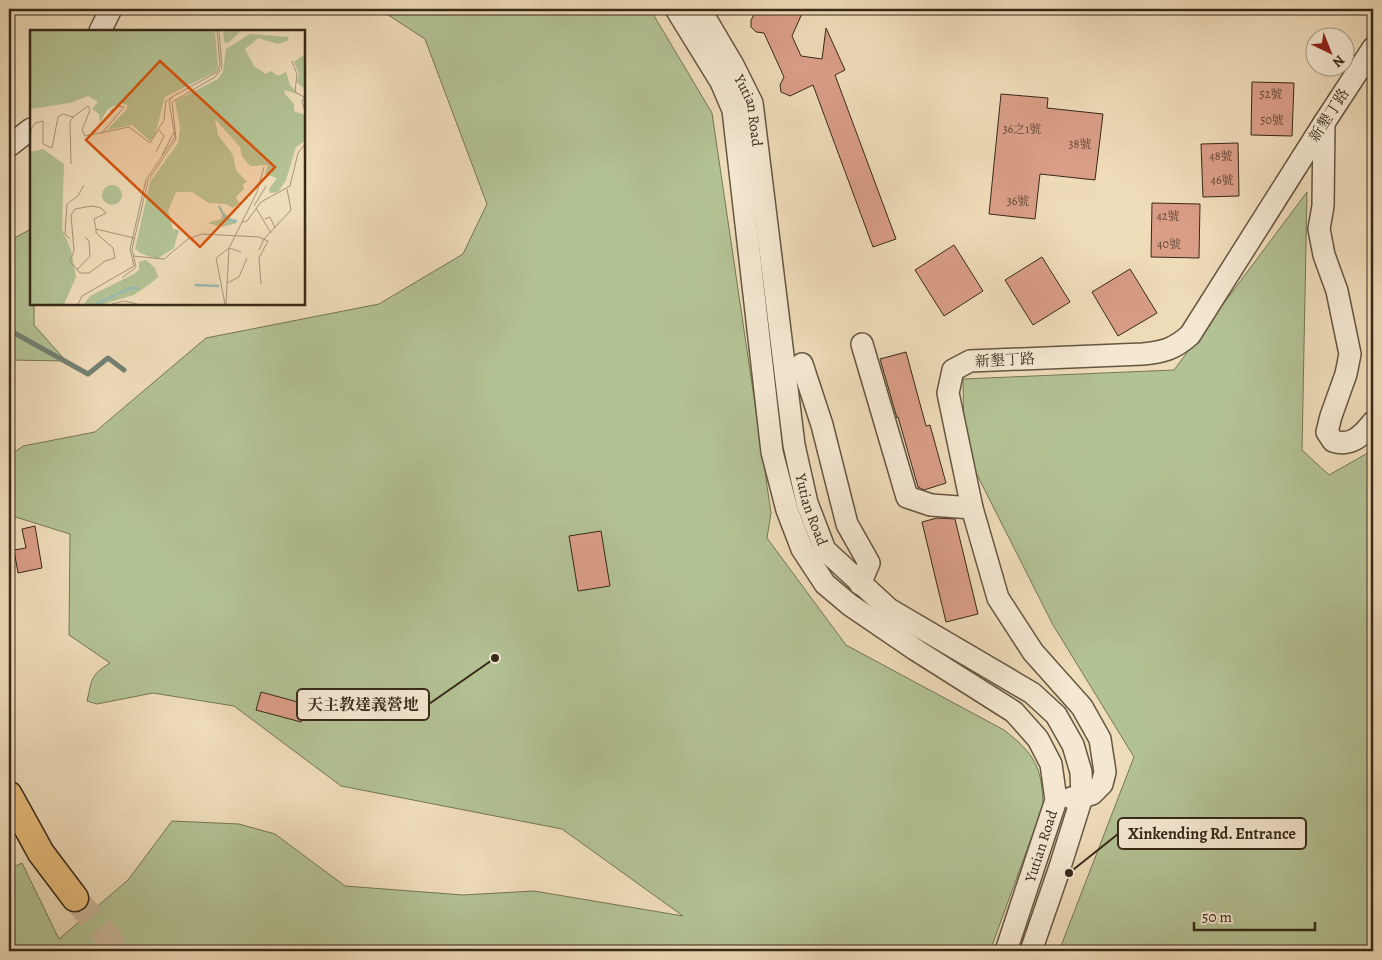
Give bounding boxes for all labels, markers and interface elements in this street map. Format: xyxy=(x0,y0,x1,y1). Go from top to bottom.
north arrow xyxy=(1304,28,1354,78)
inset map xyxy=(30,30,305,305)
text: N xyxy=(1328,51,1349,72)
street label: Yutian Road xyxy=(729,70,767,149)
street label: 新墾丁路 xyxy=(1304,84,1354,146)
house number: 52號 xyxy=(1260,86,1282,102)
house number: 50號 xyxy=(1260,112,1284,128)
house number: 36之1號 xyxy=(1003,121,1041,137)
house number: 38號 xyxy=(1069,136,1091,152)
house number: 48號 xyxy=(1209,148,1233,164)
house number: 46號 xyxy=(1211,172,1233,188)
house number: 36號 xyxy=(1007,193,1029,209)
house number: 42號 xyxy=(1156,208,1180,224)
house number: 40號 xyxy=(1157,236,1181,252)
street label: 新墾丁路 xyxy=(975,348,1035,372)
street label: Yutian Road xyxy=(791,471,833,549)
callout: 天主教達義營地 xyxy=(297,689,429,720)
text: 天主教達義營地 xyxy=(307,694,419,716)
street label: Yutian Road xyxy=(1020,807,1062,885)
callout: Xinkending Rd. Entrance xyxy=(1118,818,1306,849)
text: Xinkending Rd. Entrance xyxy=(1128,823,1296,845)
scale bar xyxy=(1194,900,1316,932)
text: 50 m xyxy=(1202,907,1232,927)

